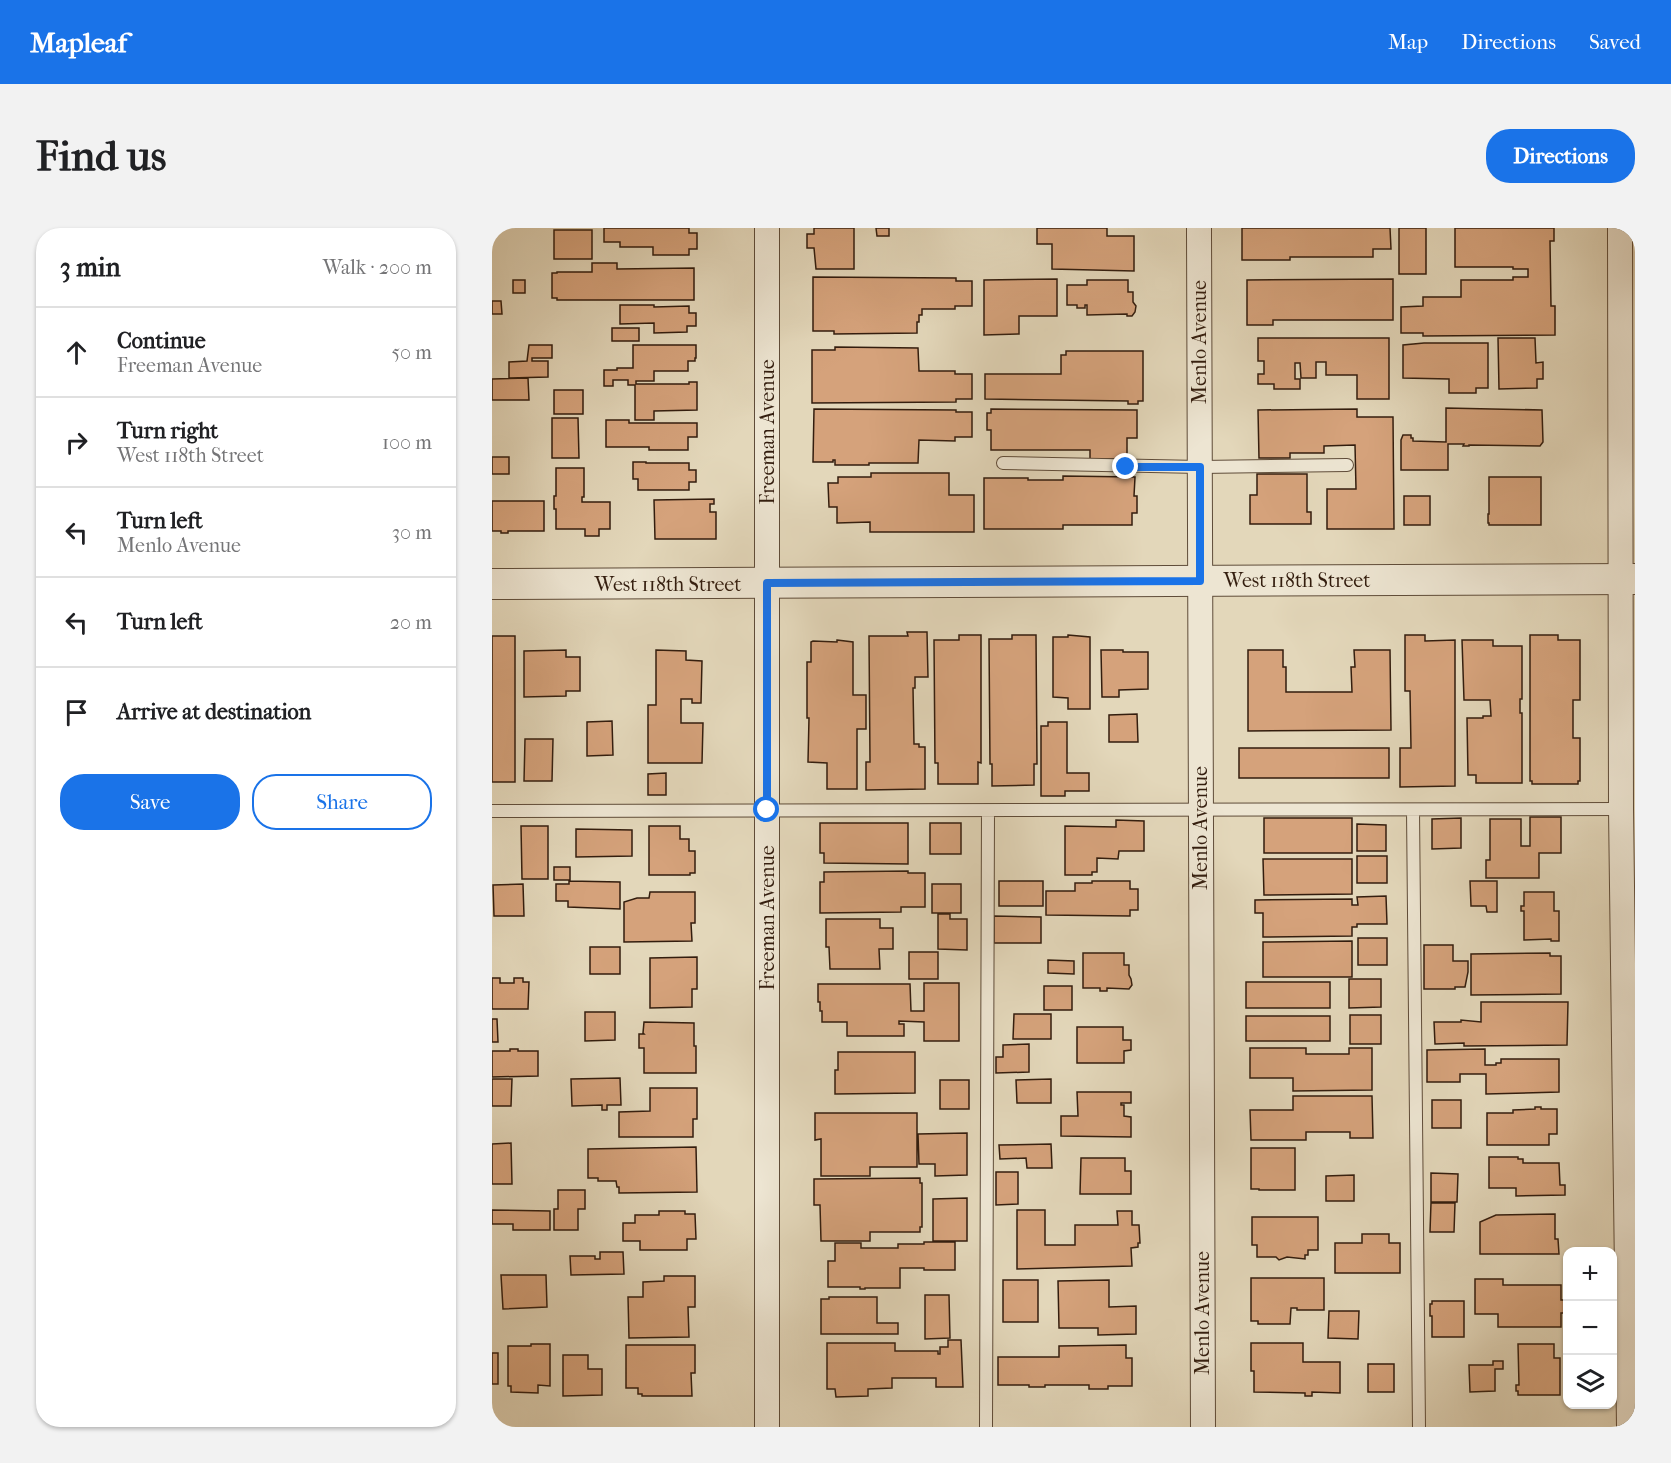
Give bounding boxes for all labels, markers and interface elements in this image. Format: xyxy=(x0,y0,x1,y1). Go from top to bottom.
text: Mapleaf xyxy=(30,26,127,59)
text: Map xyxy=(1388,30,1428,54)
text: Directions xyxy=(1461,30,1556,54)
text: Saved xyxy=(1589,30,1641,54)
button: Directions xyxy=(1486,129,1635,183)
text: Find us xyxy=(36,132,166,181)
text: 3 min xyxy=(60,252,121,283)
text: Walk · 200 m xyxy=(323,256,432,279)
street label: Menlo Avenue xyxy=(1188,280,1211,404)
text: Continue xyxy=(117,328,206,354)
icon: ahead xyxy=(60,336,93,369)
text: 50 m xyxy=(391,341,432,364)
text: Freeman Avenue xyxy=(117,354,262,377)
street label: Freeman Avenue xyxy=(756,359,779,505)
text: Turn right xyxy=(117,418,218,444)
icon: right xyxy=(60,426,93,459)
text: 100 m xyxy=(382,431,432,454)
text: West 118th Street xyxy=(117,444,264,467)
route end xyxy=(1112,453,1138,479)
text: Turn left xyxy=(117,508,203,534)
icon: left xyxy=(60,516,93,549)
text: 30 m xyxy=(392,521,432,544)
text: Menlo Avenue xyxy=(117,534,241,557)
street label: West 118th Street xyxy=(1223,569,1370,592)
street label: West 118th Street xyxy=(594,573,741,596)
icon: left xyxy=(60,606,93,639)
text: Turn left xyxy=(117,609,203,635)
text: 20 m xyxy=(390,611,432,634)
icon: arrive xyxy=(60,696,93,729)
text: Arrive at destination xyxy=(117,699,311,725)
street label: Menlo Avenue xyxy=(1189,766,1212,890)
button: Save xyxy=(60,774,240,830)
button: Share xyxy=(252,774,432,830)
route start xyxy=(753,796,779,822)
street label: Freeman Avenue xyxy=(756,845,779,991)
map controls xyxy=(1563,1247,1617,1409)
button: + xyxy=(1563,1247,1617,1301)
street label: Menlo Avenue xyxy=(1191,1251,1214,1375)
button: − xyxy=(1563,1301,1617,1355)
button: layers xyxy=(1563,1355,1617,1409)

